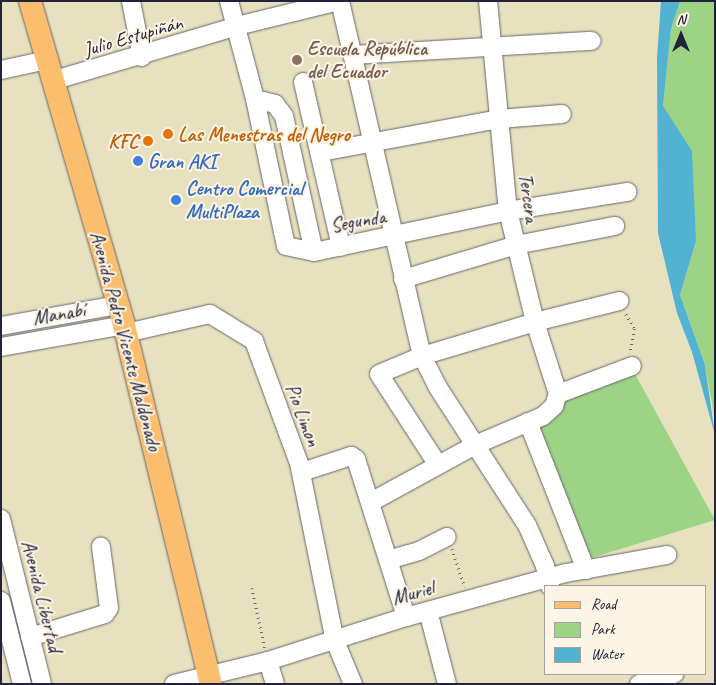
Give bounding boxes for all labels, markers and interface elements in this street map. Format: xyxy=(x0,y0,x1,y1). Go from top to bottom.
street label: Julio Estupiñán xyxy=(81,10,185,62)
north arrow xyxy=(656,10,706,60)
text: N xyxy=(677,11,685,28)
place label: Escuela República del Ecuador xyxy=(307,36,427,83)
marker: Escuela República del Ecuador xyxy=(291,54,303,66)
place label: Las Menestras del Negro xyxy=(178,122,350,146)
marker: Las Menestras del Negro xyxy=(162,128,174,140)
place label: KFC xyxy=(108,129,138,153)
marker: KFC xyxy=(142,135,154,147)
place label: Gran AKI xyxy=(148,149,216,173)
marker: Gran AKI xyxy=(132,155,144,167)
street label: Tercera xyxy=(514,172,544,224)
place label: Centro Comercial MultiPlaza xyxy=(186,176,303,223)
marker: Centro Comercial MultiPlaza xyxy=(170,194,182,206)
street label: Segunda xyxy=(329,204,387,238)
street label: Avenida Pedro Vicente Maldonado xyxy=(85,228,167,454)
street label: Manabí xyxy=(31,298,87,330)
street label: Pio Limon xyxy=(280,380,326,450)
street label: Avenida Libertad xyxy=(17,538,67,654)
street label: Muriel xyxy=(389,576,437,610)
legend xyxy=(544,585,706,675)
text: Road xyxy=(591,595,616,614)
text: Park xyxy=(591,620,615,639)
text: Water xyxy=(591,645,624,664)

